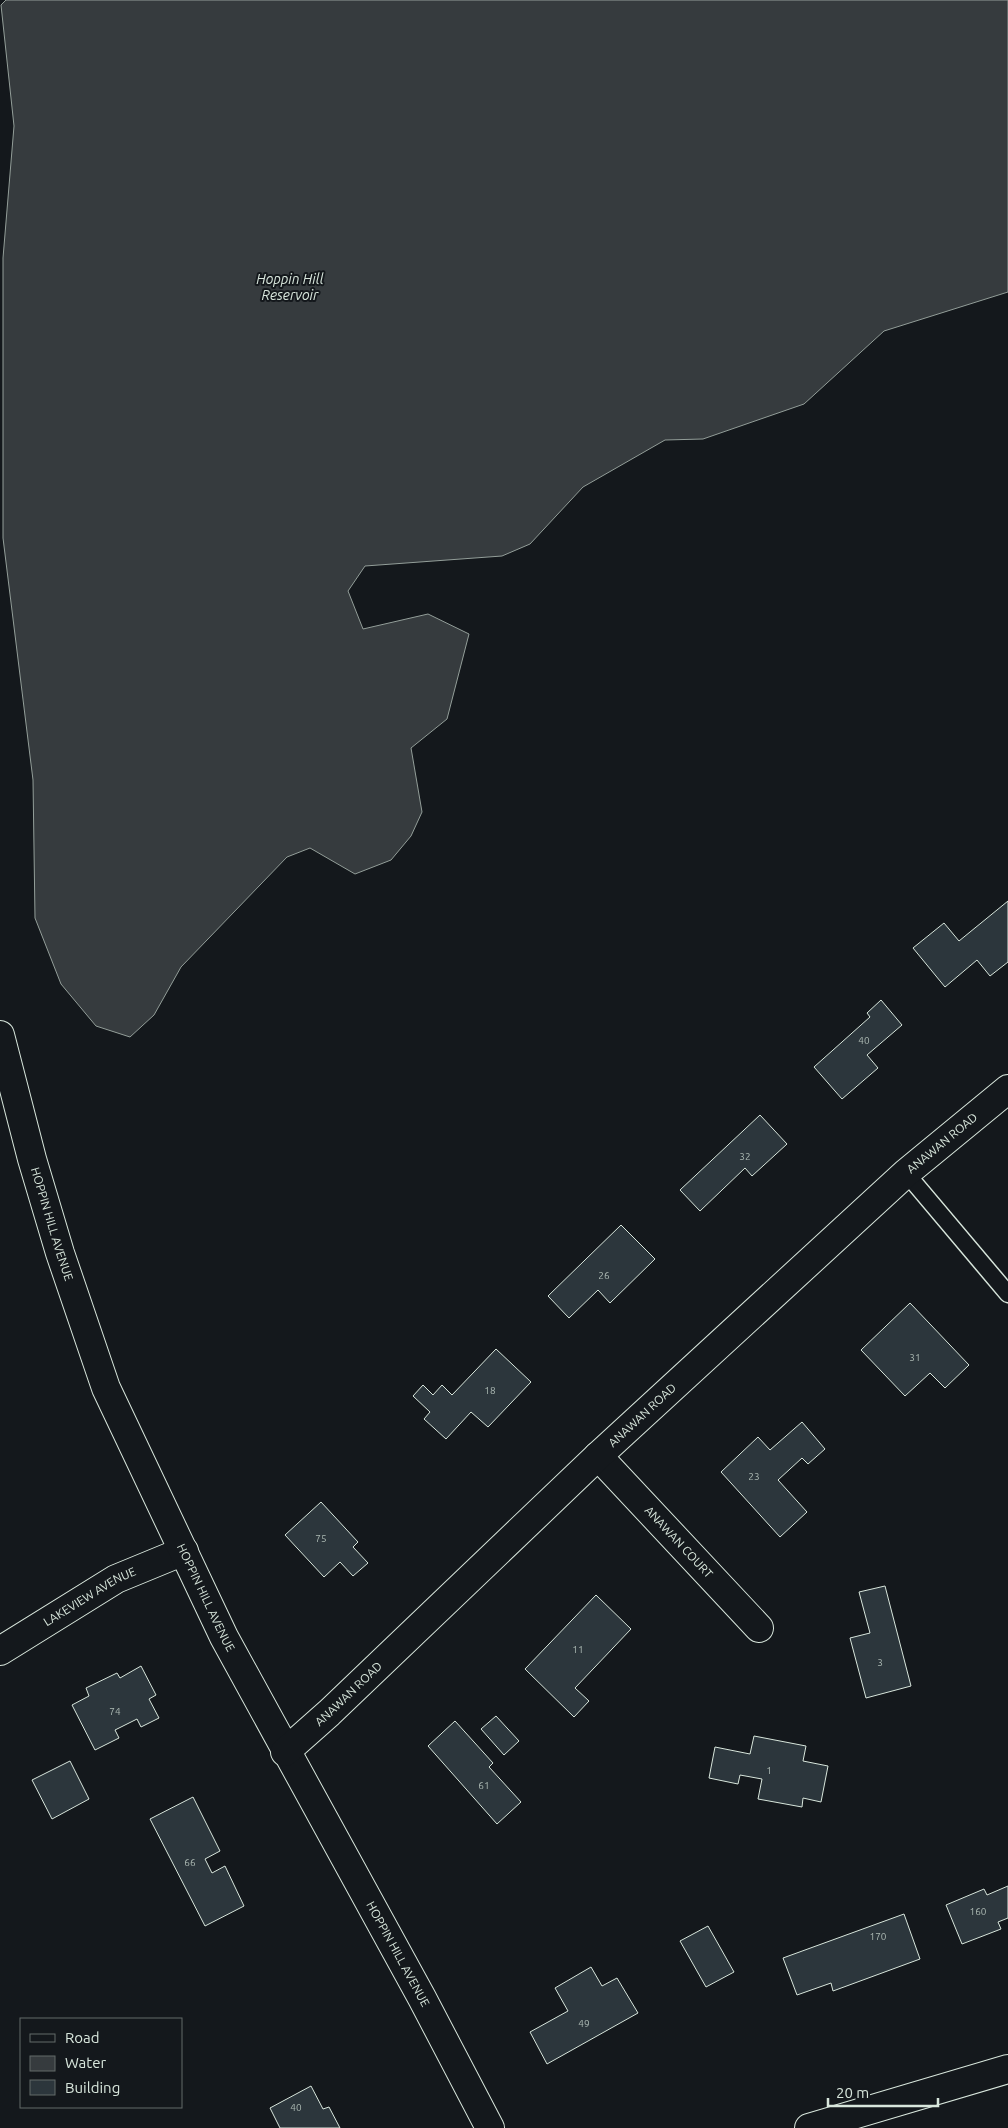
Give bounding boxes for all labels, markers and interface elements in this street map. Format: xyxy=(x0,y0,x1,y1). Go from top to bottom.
water label: Hoppin Hill Reservoir xyxy=(256,271,324,303)
house number: 40 xyxy=(858,1035,870,1046)
street label: ANAWAN ROAD xyxy=(904,1110,980,1176)
house number: 32 xyxy=(739,1151,751,1162)
street label: HOPPIN HILL AVENUE xyxy=(29,1166,76,1282)
house number: 26 xyxy=(598,1270,610,1281)
house number: 31 xyxy=(909,1352,921,1363)
street label: ANAWAN ROAD xyxy=(605,1381,678,1449)
house number: 18 xyxy=(484,1385,496,1396)
house number: 23 xyxy=(748,1471,760,1482)
street label: ANAWAN COURT xyxy=(642,1503,716,1580)
house number: 75 xyxy=(315,1533,327,1544)
street label: HOPPIN HILL AVENUE xyxy=(175,1542,238,1654)
street label: LAKEVIEW AVENUE xyxy=(41,1565,138,1628)
house number: 11 xyxy=(572,1644,584,1655)
house number: 3 xyxy=(877,1657,883,1668)
street label: ANAWAN ROAD xyxy=(312,1659,384,1728)
house number: 74 xyxy=(109,1706,121,1717)
house number: 1 xyxy=(766,1765,772,1776)
house number: 61 xyxy=(478,1780,490,1791)
house number: 66 xyxy=(184,1857,196,1868)
street label: HOPPIN HILL AVENUE xyxy=(364,1899,432,2009)
house number: 160 xyxy=(970,1906,987,1917)
house number: 170 xyxy=(870,1931,887,1942)
legend xyxy=(20,2018,182,2108)
house number: 49 xyxy=(578,2018,590,2029)
text: Road xyxy=(65,2029,100,2046)
text: Water xyxy=(65,2054,106,2071)
scale bar xyxy=(828,2076,938,2108)
text: Building xyxy=(65,2079,120,2096)
text: 20 m xyxy=(836,2084,869,2101)
house number: 40 xyxy=(290,2102,302,2113)

